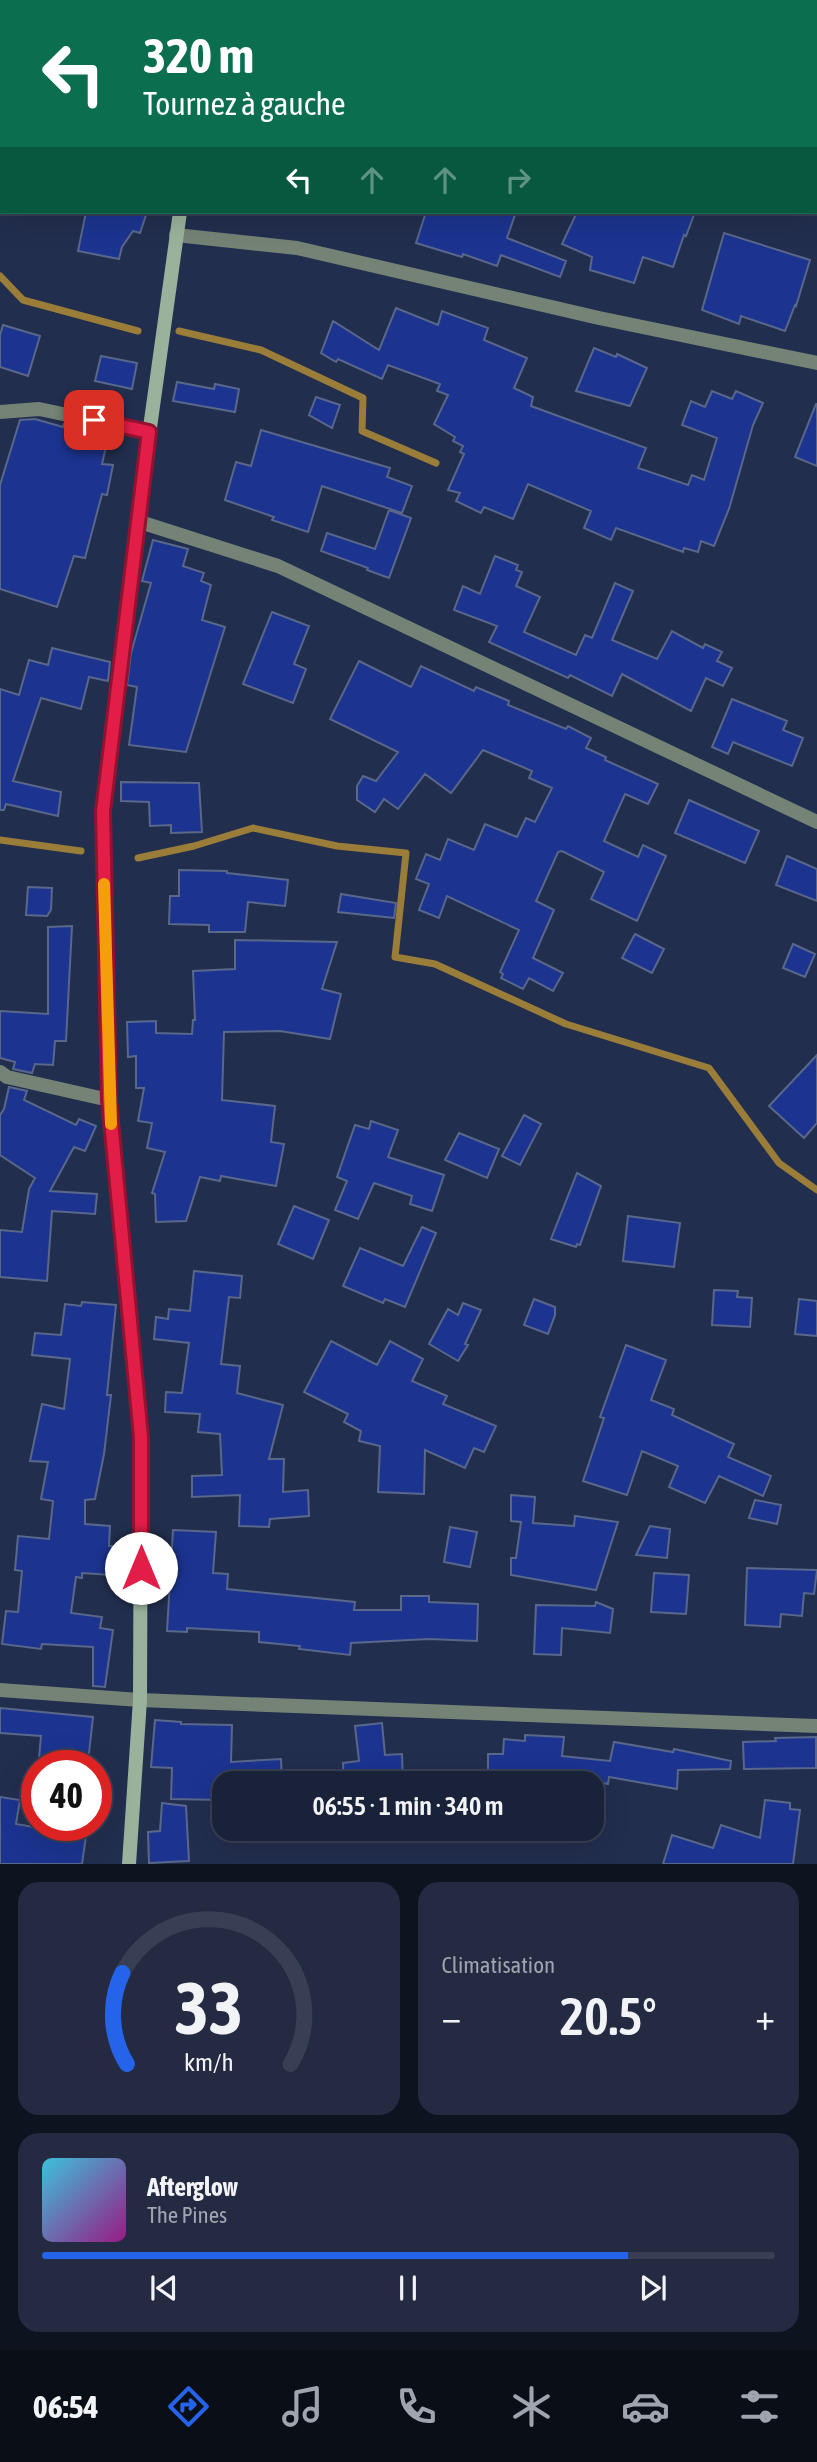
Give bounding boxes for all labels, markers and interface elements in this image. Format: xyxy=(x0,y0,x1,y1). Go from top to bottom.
text: 320 m xyxy=(143,27,254,83)
icon: left xyxy=(28,28,119,119)
text: Tournez à gauche xyxy=(143,85,346,122)
icon: left xyxy=(280,161,318,199)
icon: ahead xyxy=(353,161,391,199)
icon: ahead xyxy=(426,161,464,199)
icon: right xyxy=(499,161,537,199)
pin xyxy=(64,390,124,450)
icon: arrive xyxy=(75,401,113,439)
position arrow xyxy=(104,1531,178,1605)
speed limit sign: 40 xyxy=(21,1750,112,1841)
text: 06:55 · 1 min · 340 m xyxy=(313,1791,503,1821)
text: Climatisation xyxy=(442,1952,555,1978)
text: 33 xyxy=(175,1967,243,2050)
text: 20.5° xyxy=(560,1986,657,2046)
text: − xyxy=(442,1995,461,2038)
text: + xyxy=(755,1995,775,2038)
text: km/h xyxy=(184,2048,234,2076)
text: Afterglow xyxy=(147,2172,238,2202)
text: The Pines xyxy=(147,2202,227,2228)
icon: previous xyxy=(145,2269,183,2307)
icon: pause xyxy=(389,2269,427,2307)
icon: next xyxy=(634,2269,672,2307)
icon: directions xyxy=(164,2382,213,2431)
icon: music xyxy=(278,2382,327,2431)
icon: phone xyxy=(392,2382,441,2431)
icon: climate xyxy=(507,2382,556,2431)
icon: car xyxy=(621,2382,670,2431)
icon: filters xyxy=(735,2382,784,2431)
text: 06:54 xyxy=(33,2388,99,2425)

